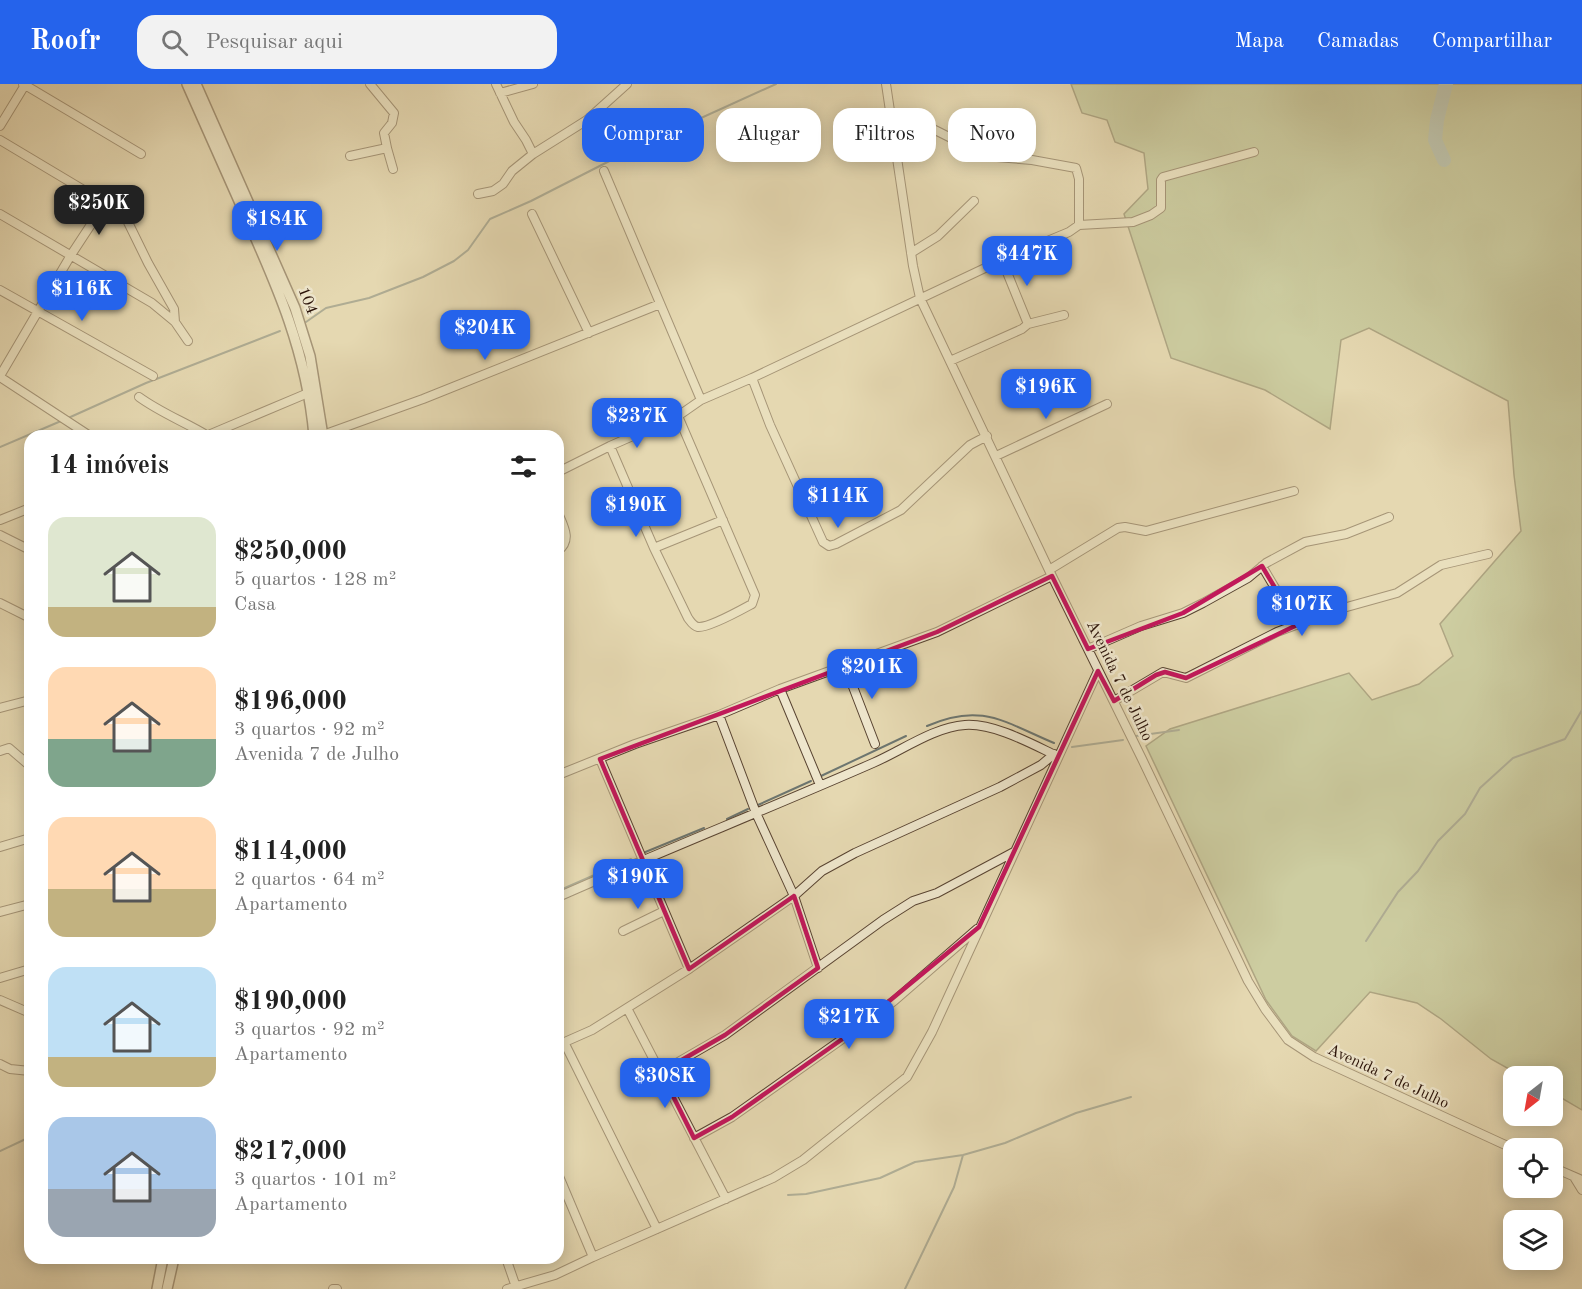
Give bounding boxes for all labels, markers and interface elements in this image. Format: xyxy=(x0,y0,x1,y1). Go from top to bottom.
search box xyxy=(137,15,557,69)
icon: search xyxy=(158,26,191,59)
text: Roofr xyxy=(30,28,101,56)
text: Pesquisar aqui xyxy=(206,31,343,53)
text: Mapa xyxy=(1235,31,1284,52)
text: Camadas xyxy=(1317,31,1399,52)
text: Compartilhar xyxy=(1432,31,1552,52)
chip: Comprar xyxy=(582,108,704,162)
chip: Alugar xyxy=(716,108,821,162)
chip: Filtros xyxy=(833,108,936,162)
chip: Novo xyxy=(948,108,1036,162)
pin: $250K xyxy=(57,185,141,236)
text: $250K xyxy=(68,194,130,214)
pin: $184K xyxy=(235,201,319,252)
text: $184K xyxy=(246,210,308,230)
pin: $447K xyxy=(985,236,1069,287)
text: $447K xyxy=(996,245,1058,265)
pin: $116K xyxy=(40,271,124,322)
text: $116K xyxy=(51,280,113,300)
street label: 104 xyxy=(295,285,319,317)
pin: $204K xyxy=(443,310,527,361)
text: $204K xyxy=(454,319,516,339)
pin: $196K xyxy=(1004,369,1088,420)
text: $196K xyxy=(1015,378,1077,398)
pin: $237K xyxy=(595,398,679,449)
text: $237K xyxy=(606,407,668,427)
icon: filters xyxy=(507,450,540,483)
text: 14 imóveis xyxy=(48,453,169,479)
pin: $114K xyxy=(796,478,880,529)
pin: $190K xyxy=(594,487,678,538)
text: $114K xyxy=(807,487,869,507)
text: $190K xyxy=(605,496,667,516)
text: $250,000 xyxy=(234,539,347,565)
icon: home xyxy=(96,541,168,613)
text: 5 quartos · 128 m² xyxy=(234,570,396,590)
pin: $107K xyxy=(1260,586,1344,637)
text: Casa xyxy=(234,595,276,615)
text: $107K xyxy=(1271,595,1333,615)
street label: Avenida 7 de Julho xyxy=(1083,618,1155,744)
pin: $201K xyxy=(830,649,914,700)
text: $201K xyxy=(841,658,903,678)
text: $196,000 xyxy=(234,689,347,715)
icon: home xyxy=(96,691,168,763)
text: 3 quartos · 92 m² xyxy=(234,720,385,740)
text: Avenida 7 de Julho xyxy=(234,745,399,765)
text: $114,000 xyxy=(234,839,347,865)
icon: home xyxy=(96,841,168,913)
pin: $190K xyxy=(596,859,680,910)
text: $190K xyxy=(607,868,669,888)
text: 2 quartos · 64 m² xyxy=(234,870,385,890)
text: Apartamento xyxy=(234,895,347,915)
text: $190,000 xyxy=(234,989,347,1015)
icon: home xyxy=(96,991,168,1063)
pin: $217K xyxy=(807,999,891,1050)
text: $217K xyxy=(818,1008,880,1028)
text: 3 quartos · 92 m² xyxy=(234,1020,385,1040)
street label: Avenida 7 de Julho xyxy=(1325,1042,1451,1112)
text: Apartamento xyxy=(234,1045,347,1065)
pin: $308K xyxy=(623,1058,707,1109)
north arrow xyxy=(1503,1066,1563,1126)
map controls xyxy=(1503,1066,1563,1270)
text: $308K xyxy=(634,1067,696,1087)
button: locate xyxy=(1503,1138,1563,1198)
text: $217,000 xyxy=(234,1139,347,1165)
icon: home xyxy=(96,1141,168,1213)
text: 3 quartos · 101 m² xyxy=(234,1170,396,1190)
text: Apartamento xyxy=(234,1195,347,1215)
button: layers xyxy=(1503,1210,1563,1270)

